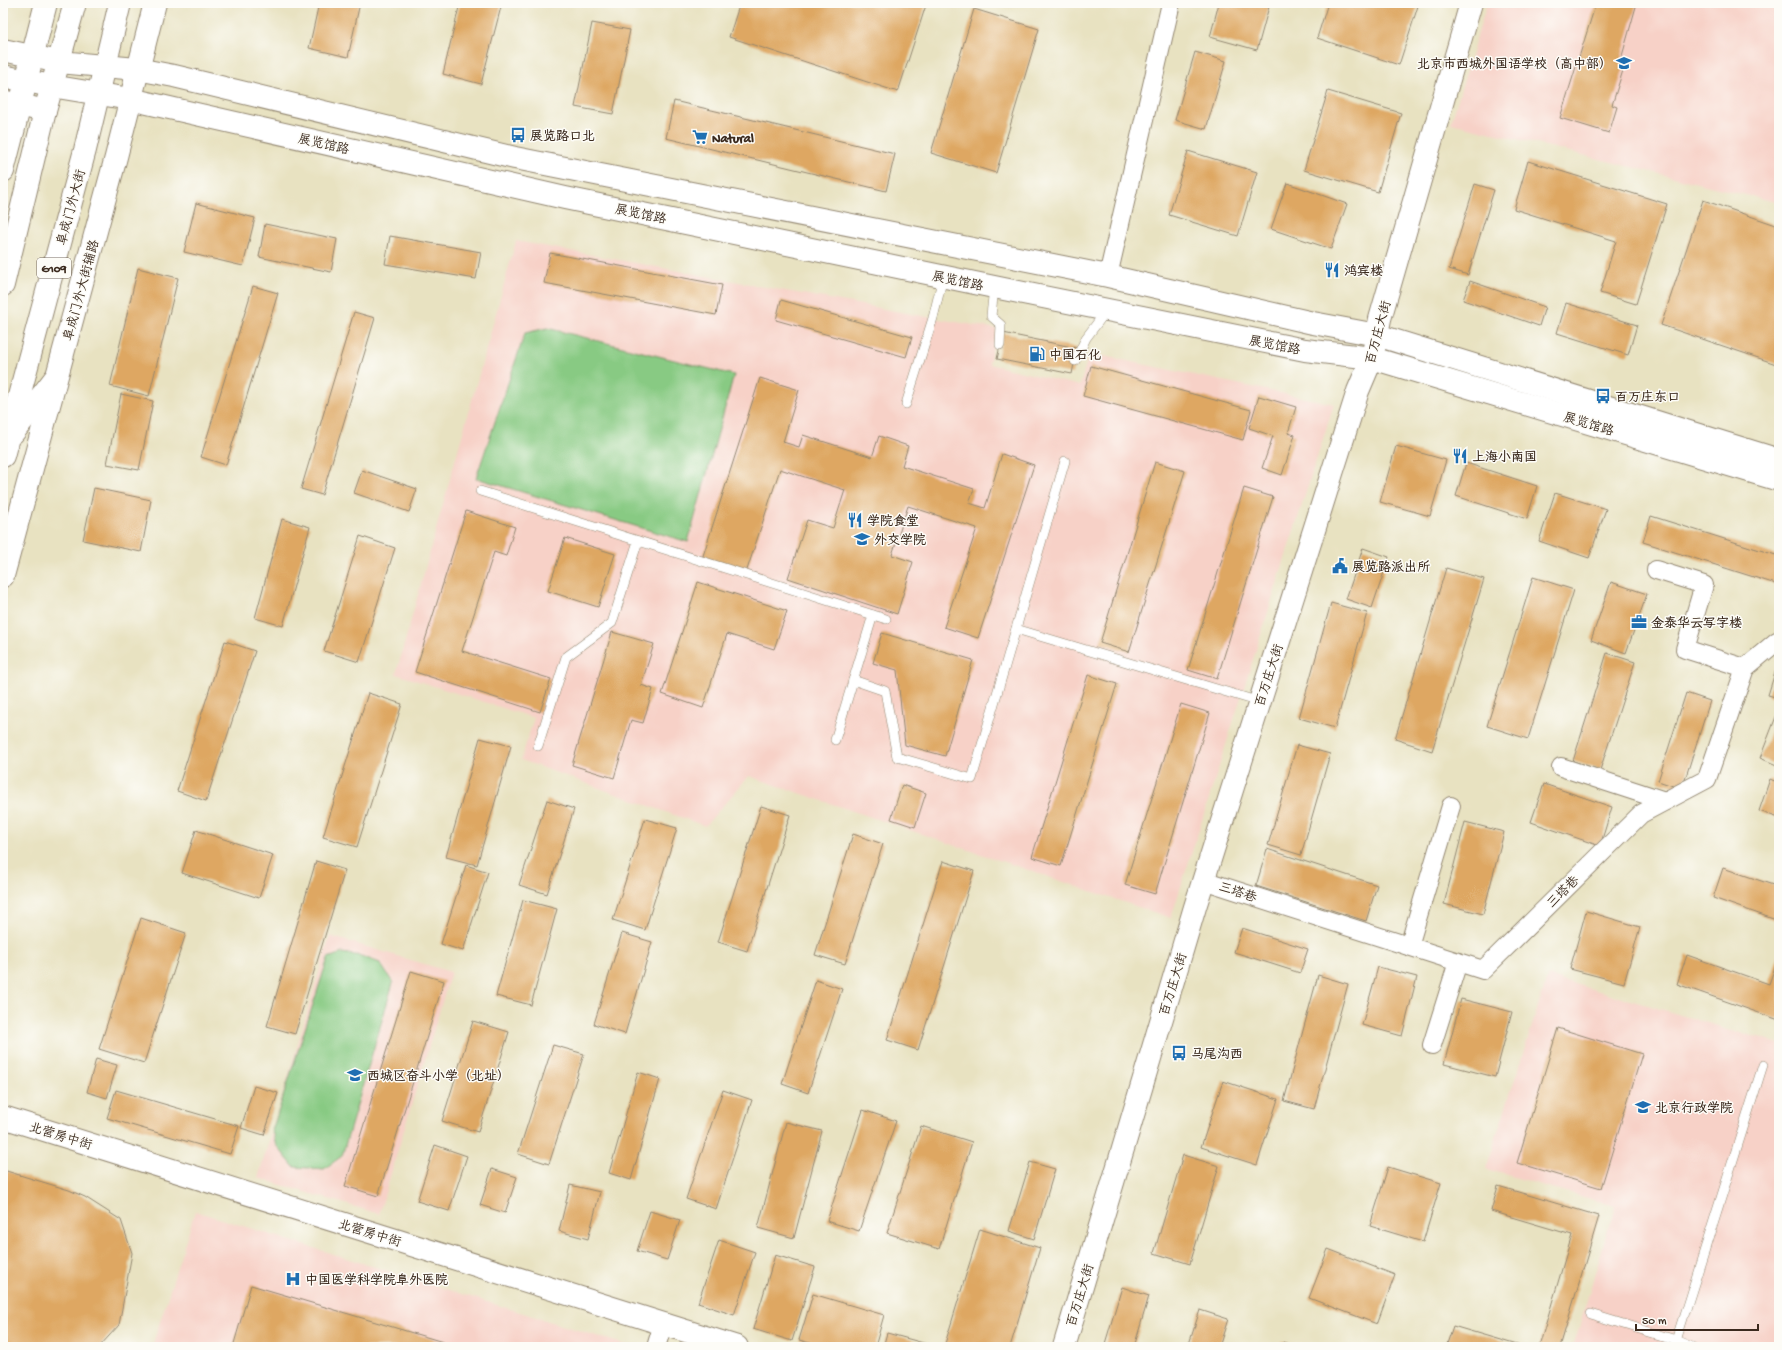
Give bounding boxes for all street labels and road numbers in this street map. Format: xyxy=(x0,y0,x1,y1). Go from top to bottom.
street label: 展览馆路 xyxy=(296,130,351,159)
street label: 阜成门外大街 xyxy=(54,168,90,247)
street label: 展览馆路 xyxy=(613,201,668,228)
street label: 阜成门外大街辅路 xyxy=(61,238,103,343)
road number: G109 xyxy=(37,258,71,278)
street label: 展览馆路 xyxy=(930,268,985,295)
street label: 百万庄大街 xyxy=(1363,299,1395,366)
street label: 展览馆路 xyxy=(1248,332,1302,359)
street label: 展览馆路 xyxy=(1561,409,1616,440)
street label: 百万庄大街 xyxy=(1252,642,1288,709)
street label: 三塔巷 xyxy=(1543,872,1583,912)
street label: 三塔巷 xyxy=(1216,878,1259,907)
street label: 百万庄大街 xyxy=(1157,951,1191,1018)
street label: 北营房中街 xyxy=(27,1120,94,1154)
street label: 北营房中街 xyxy=(336,1217,403,1251)
street label: 百万庄大街 xyxy=(1064,1262,1098,1329)

